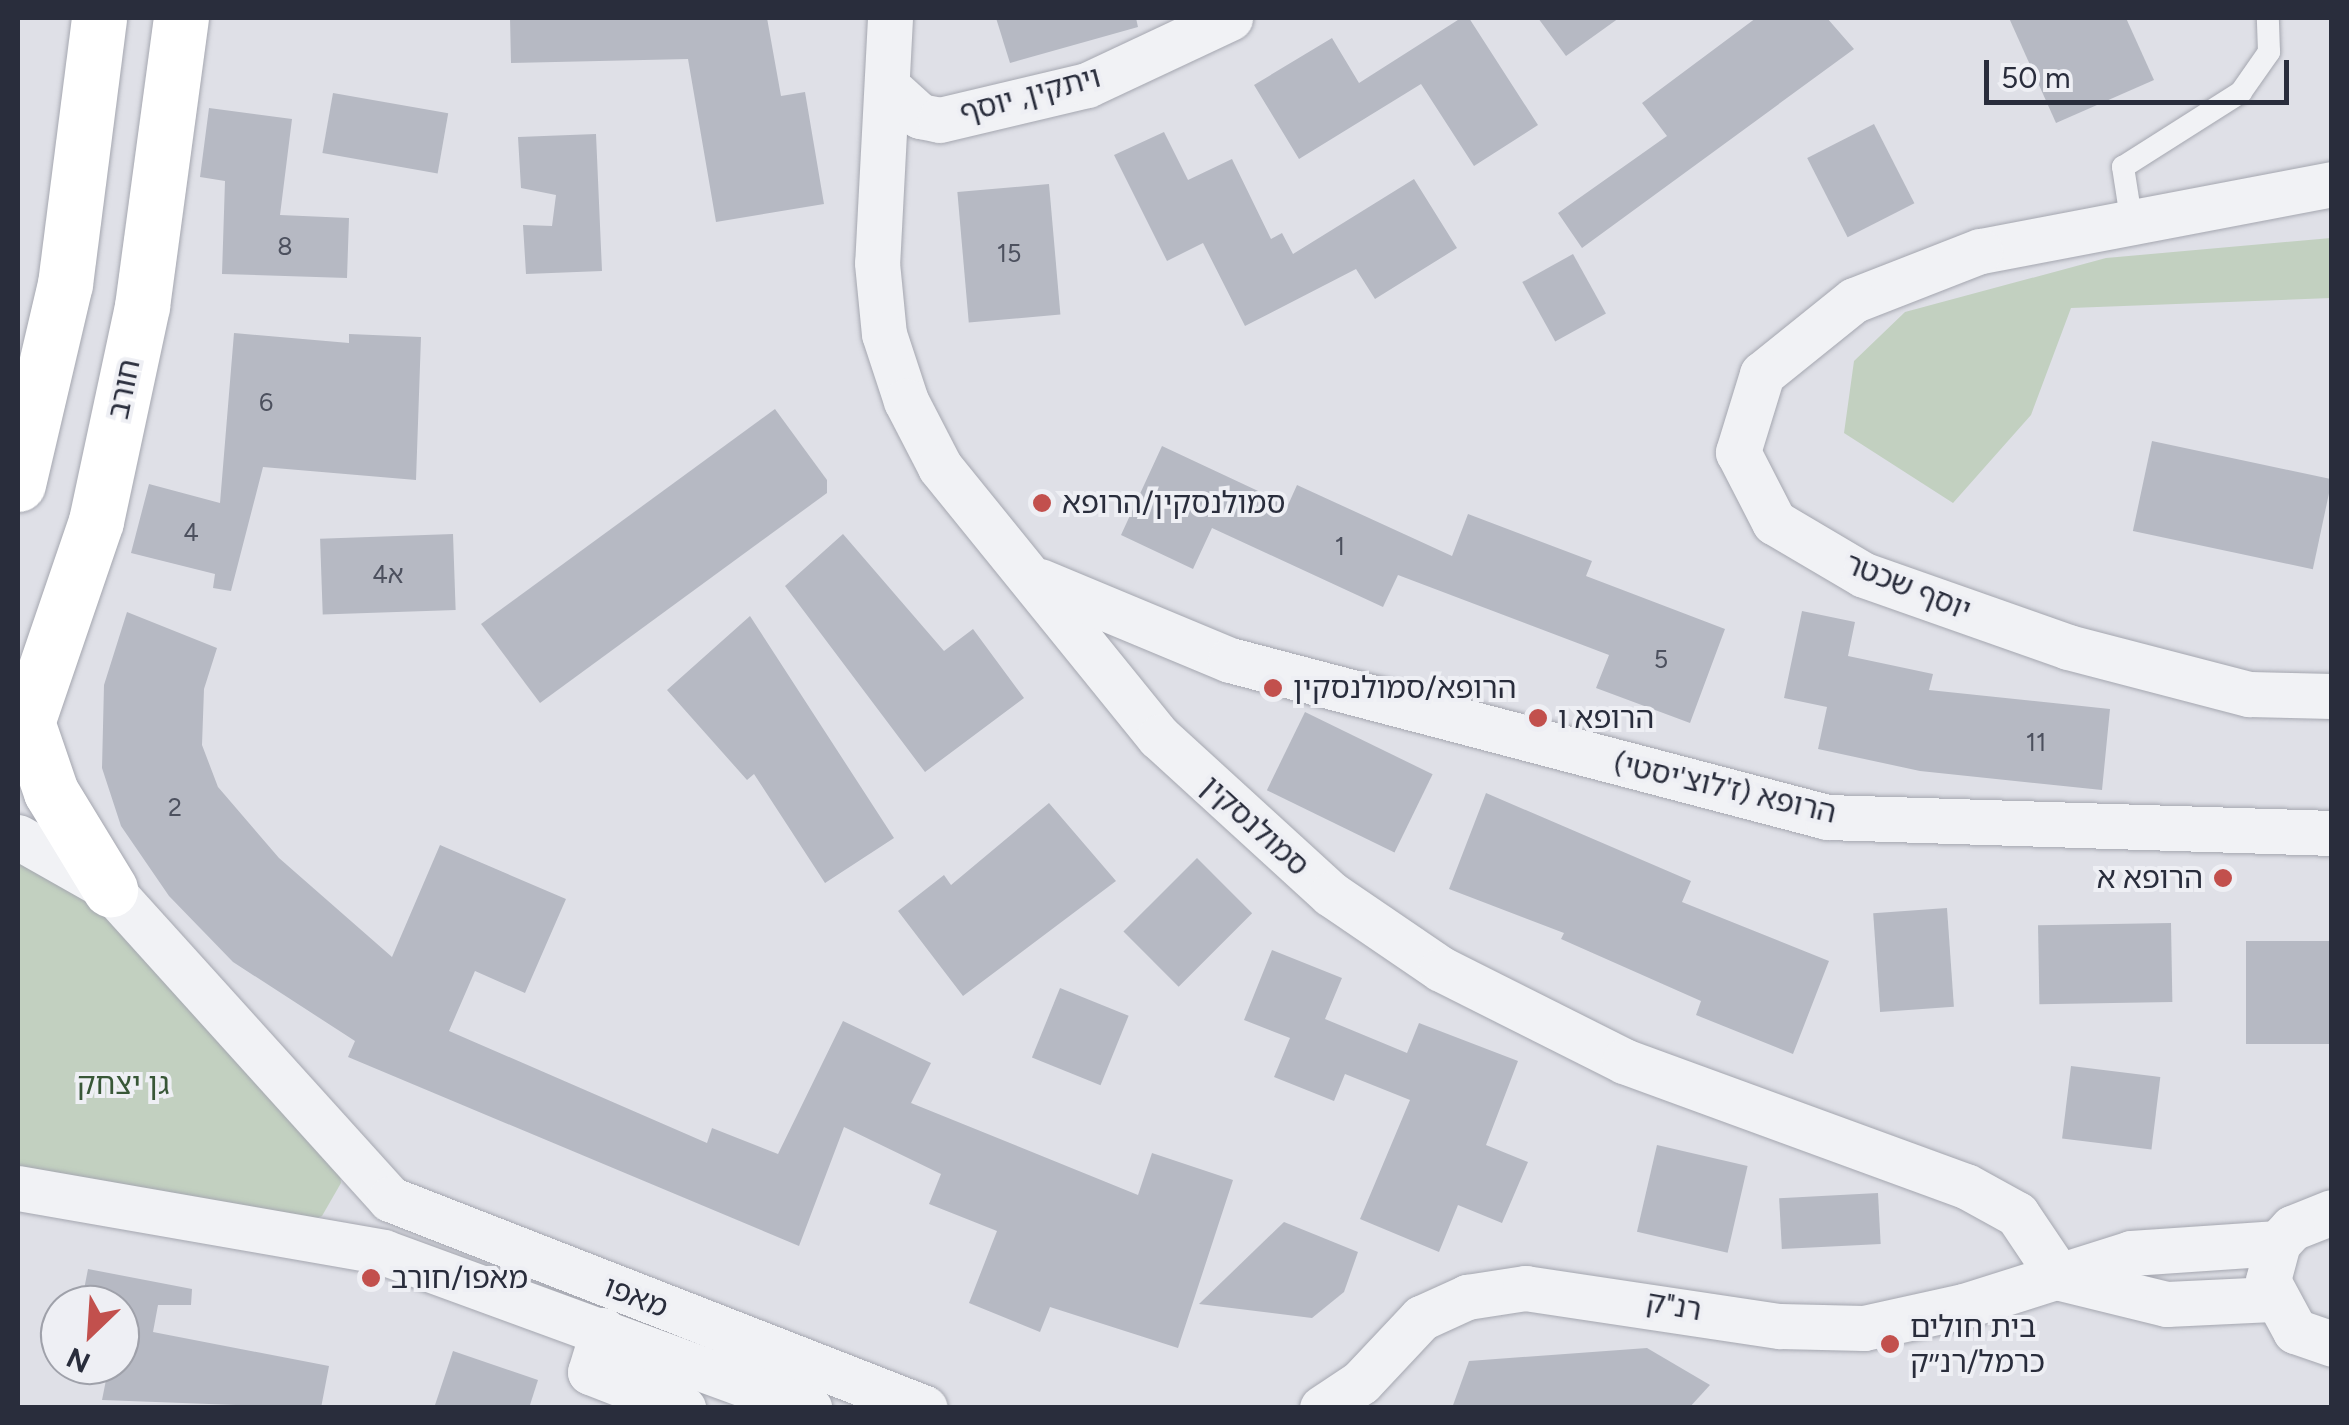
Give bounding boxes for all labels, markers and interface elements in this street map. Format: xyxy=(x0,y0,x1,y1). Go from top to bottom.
scale bar xyxy=(1989,40,2294,102)
street label: ויתקין, יוסף xyxy=(956,59,1104,131)
text: 50 m xyxy=(2001,59,2070,96)
house number: 8 xyxy=(277,231,293,261)
house number: 15 xyxy=(997,238,1021,268)
street label: חורב xyxy=(100,356,148,422)
house number: 6 xyxy=(259,387,273,417)
place label: סמולנסקין/הרופא xyxy=(1062,485,1286,521)
marker: סמולנסקין/הרופא xyxy=(1031,492,1053,514)
house number: 4 xyxy=(183,517,199,547)
house number: 1 xyxy=(1335,531,1345,561)
street label: יוסף שכטר xyxy=(1840,546,1976,628)
house number: 4א xyxy=(372,559,404,589)
house number: 5 xyxy=(1654,644,1668,674)
place label: הרופא/סמולנסקין xyxy=(1293,670,1517,706)
marker: הרופא/סמולנסקין xyxy=(1262,677,1284,699)
place label: הרופא ו xyxy=(1558,700,1654,736)
marker: הרופא ו xyxy=(1527,707,1549,729)
house number: 11 xyxy=(2026,727,2046,757)
street label: הרופא (ז'לוצ'יסטי) xyxy=(1610,745,1840,831)
street label: סמולנסקין xyxy=(1194,768,1316,884)
house number: 2 xyxy=(168,792,182,822)
place label: הרופא א xyxy=(2097,860,2203,896)
marker: הרופא א xyxy=(2212,867,2234,889)
park label: גן יצחק xyxy=(77,1066,169,1102)
place label: מאפו/חורב xyxy=(391,1260,528,1296)
marker: מאפו/חורב xyxy=(360,1267,382,1289)
street label: מאפו xyxy=(599,1269,673,1325)
street label: רנ"ק xyxy=(1644,1283,1704,1329)
north arrow xyxy=(40,1285,140,1385)
place label: בית חולים כרמל/רנ״ק xyxy=(1910,1309,2045,1380)
marker: בית חולים כרמל/רנ״ק xyxy=(1879,1333,1901,1355)
text: N xyxy=(61,1340,95,1380)

